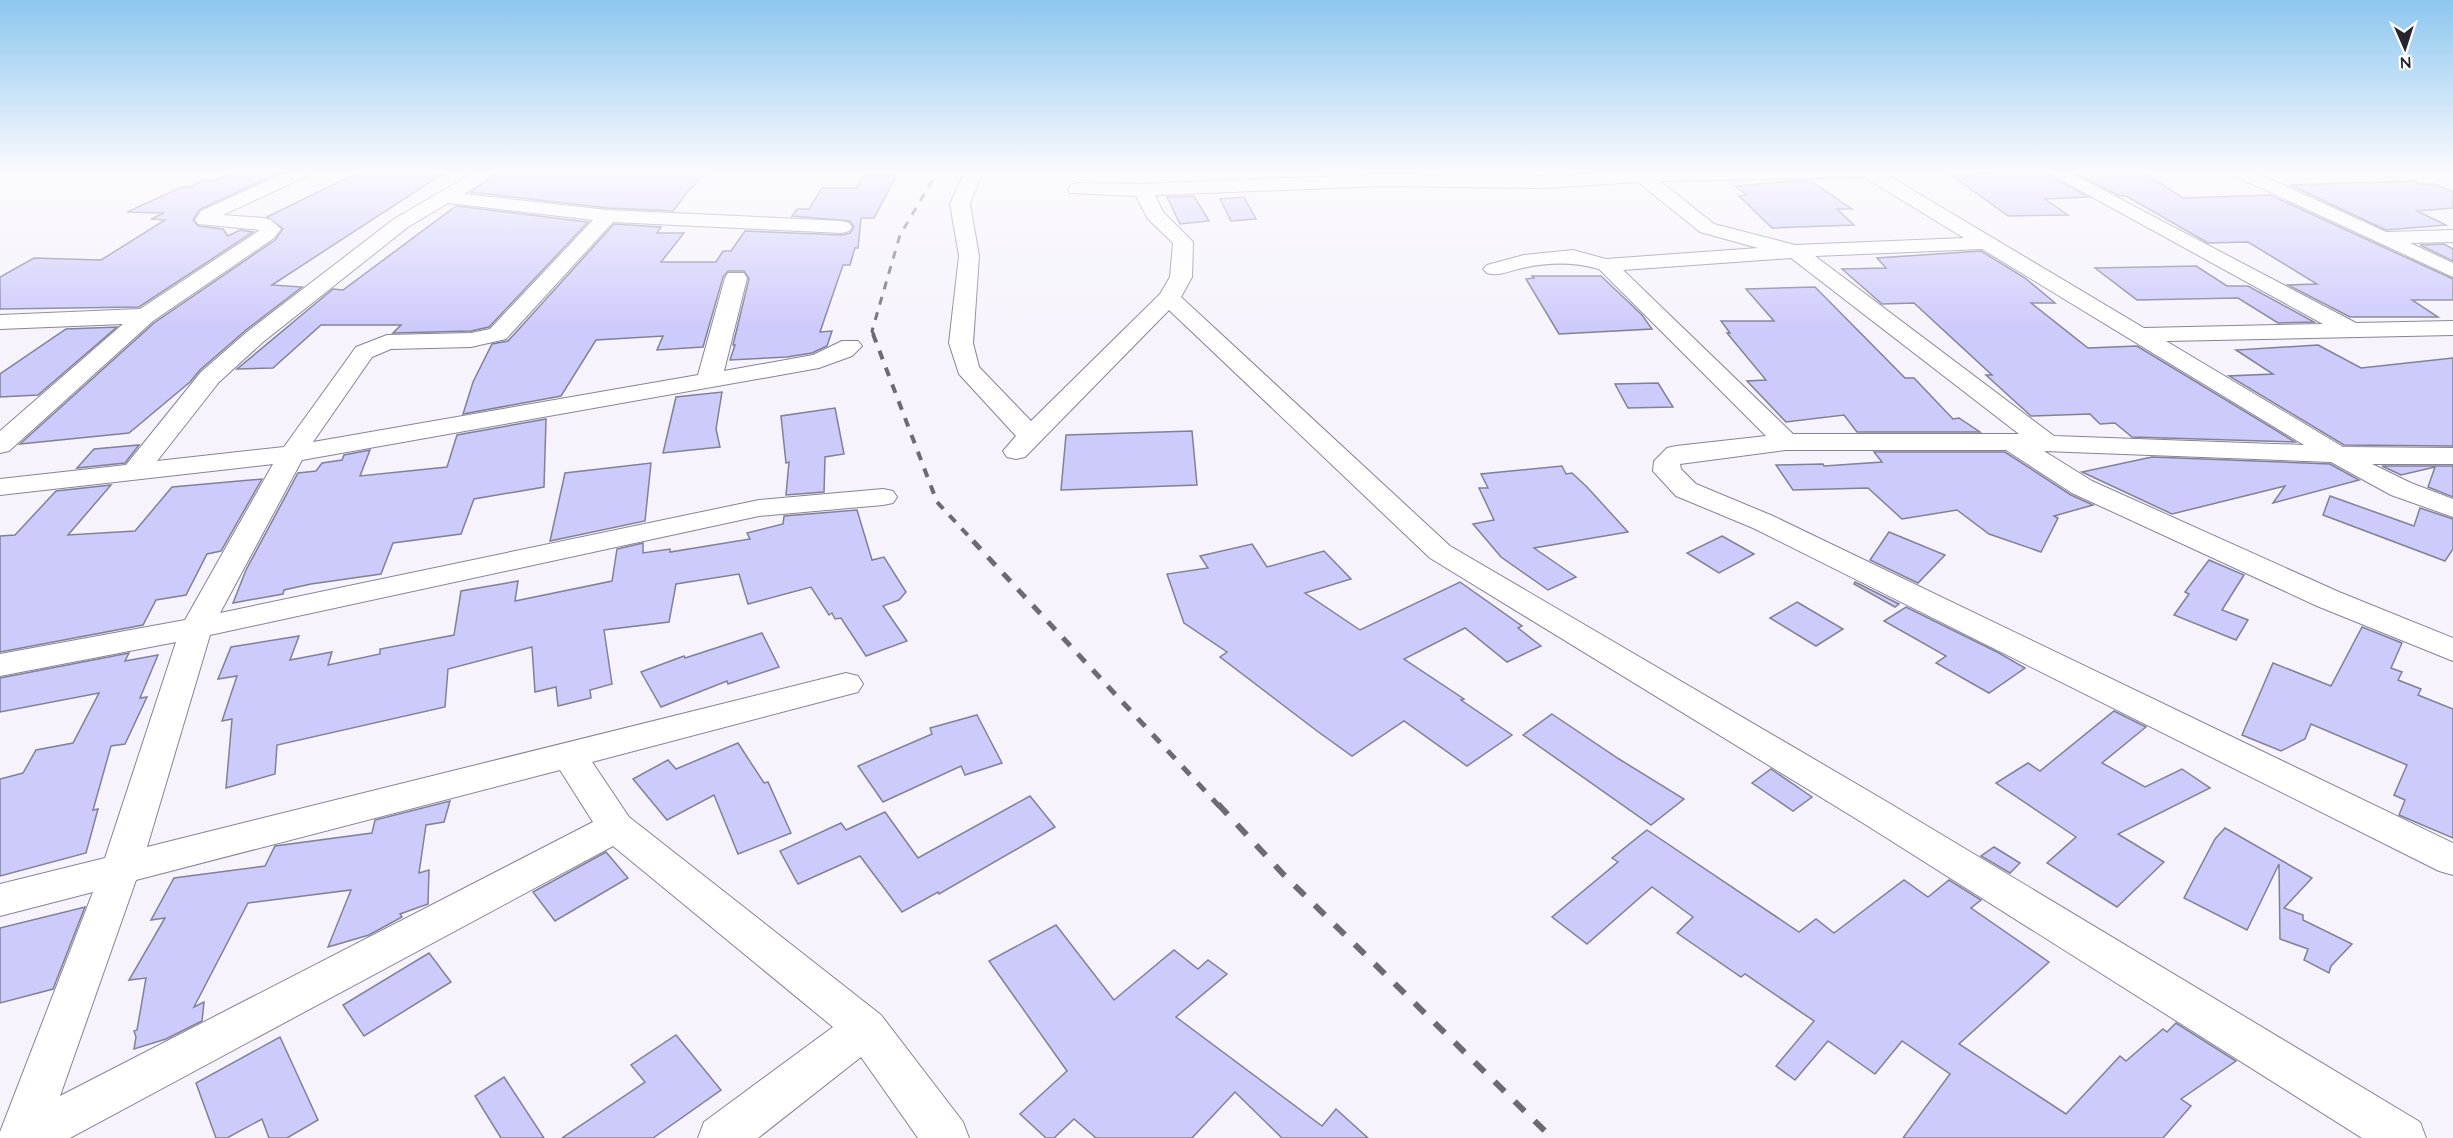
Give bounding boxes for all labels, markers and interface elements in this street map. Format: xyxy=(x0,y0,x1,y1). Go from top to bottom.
north arrow xyxy=(2375,18,2435,78)
text: N xyxy=(2399,53,2412,73)

